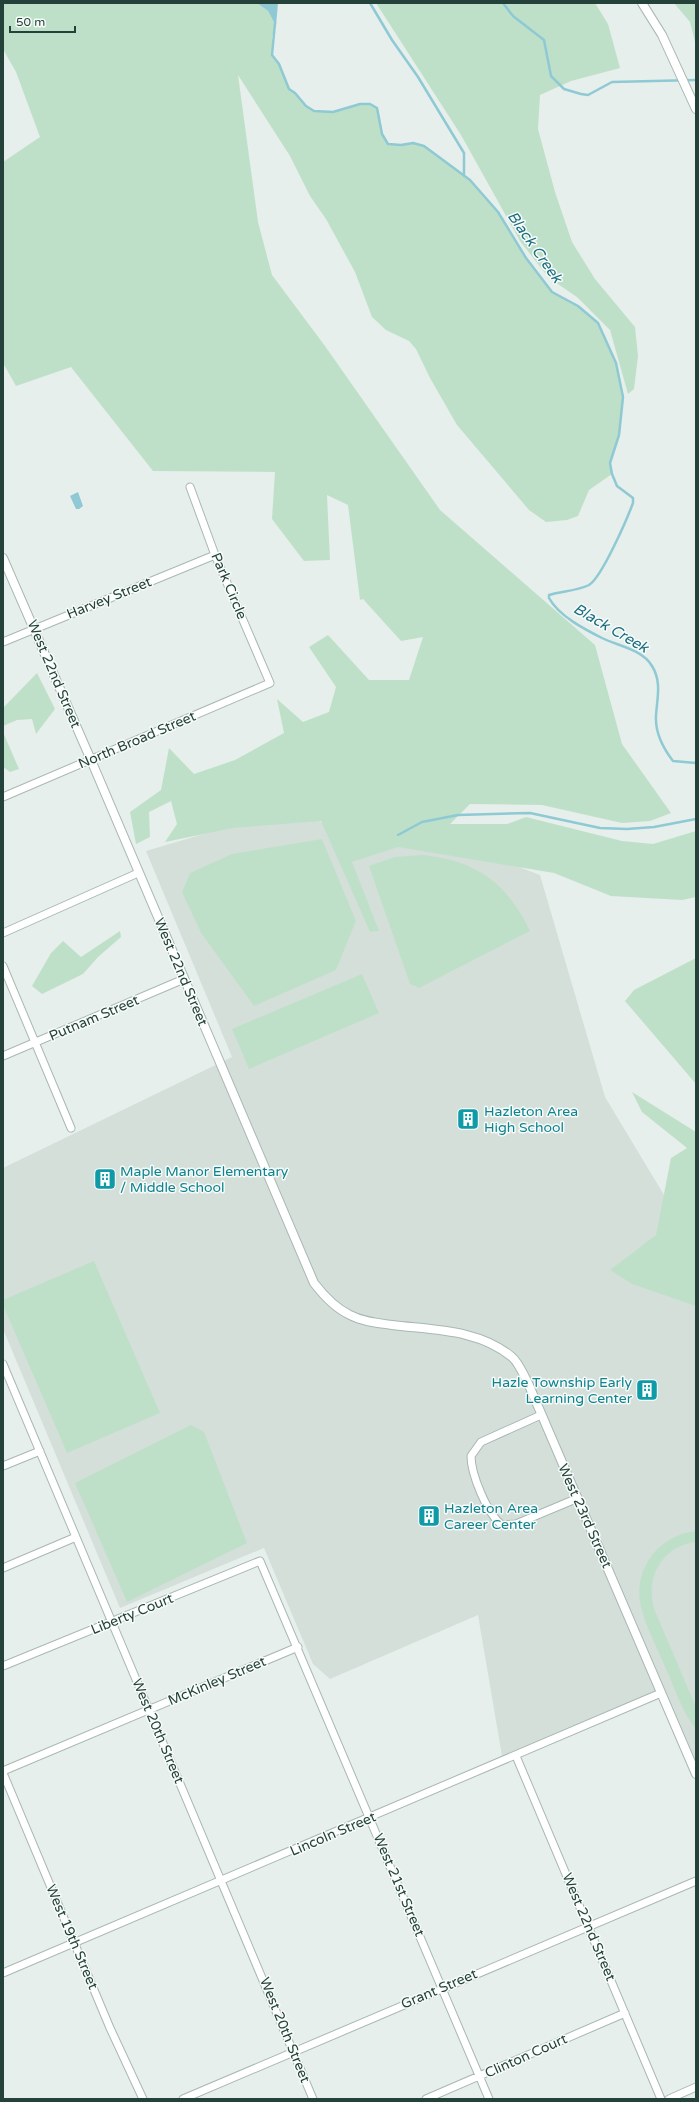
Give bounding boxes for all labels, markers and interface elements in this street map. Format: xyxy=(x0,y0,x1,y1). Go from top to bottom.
scale bar xyxy=(10,8,75,34)
text: 50 m xyxy=(16,15,45,29)
water label: Black Creek xyxy=(504,208,567,288)
street label: Park Circle xyxy=(207,550,251,622)
street label: Harvey Street xyxy=(64,573,155,623)
water label: Black Creek xyxy=(570,599,653,658)
street label: West 22nd Street xyxy=(24,617,85,731)
street label: North Broad Street xyxy=(76,707,199,772)
street label: West 22nd Street xyxy=(151,915,212,1029)
street label: Putnam Street xyxy=(46,991,142,1045)
place label: Hazleton Area High School xyxy=(484,1103,578,1136)
building icon: Hazleton Area High School xyxy=(455,1106,481,1132)
place label: Maple Manor Elementary / Middle School xyxy=(120,1163,289,1196)
building icon: Maple Manor Elementary / Middle School xyxy=(92,1166,118,1192)
place label: Hazle Township Early Learning Center xyxy=(492,1374,633,1407)
building icon: Hazle Township Early Learning Center xyxy=(634,1377,660,1403)
street label: West 23rd Street xyxy=(554,1461,616,1571)
place label: Hazleton Area Career Center xyxy=(444,1500,538,1533)
building icon: Hazleton Area Career Center xyxy=(416,1503,442,1529)
street label: Liberty Court xyxy=(88,1590,176,1638)
street label: McKinley Street xyxy=(165,1652,269,1709)
street label: West 20th Street xyxy=(128,1676,188,1787)
street label: Lincoln Street xyxy=(287,1808,379,1860)
street label: West 21st Street xyxy=(370,1831,429,1940)
street label: West 22nd Street xyxy=(559,1870,620,1984)
street label: West 19th Street xyxy=(42,1882,102,1993)
street label: Grant Street xyxy=(398,1965,480,2013)
street label: West 20th Street xyxy=(256,1975,314,2086)
street label: Clinton Court xyxy=(482,2030,570,2082)

